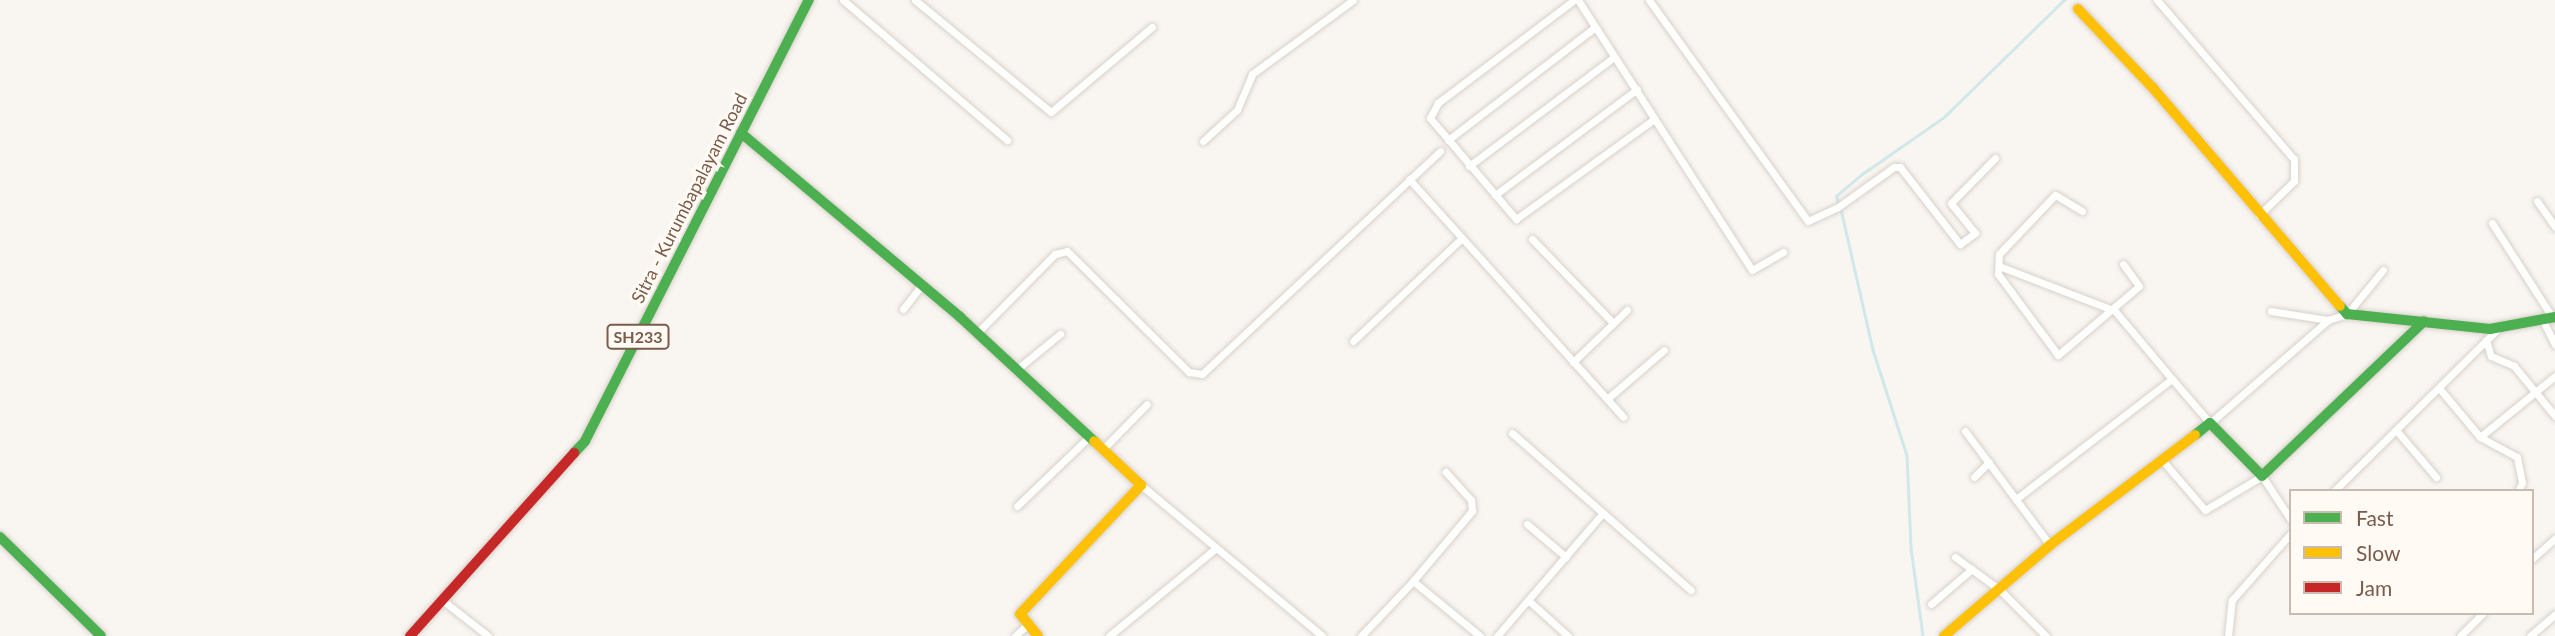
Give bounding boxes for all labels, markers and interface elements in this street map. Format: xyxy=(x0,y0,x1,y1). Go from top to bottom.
street label: Sitra - Kurumbapalayam Road xyxy=(626,89,752,307)
road number: SH233 xyxy=(606,324,670,350)
legend xyxy=(2289,489,2534,615)
text: Fast xyxy=(2356,505,2393,530)
text: Slow xyxy=(2356,540,2400,565)
text: Jam xyxy=(2356,575,2392,600)

